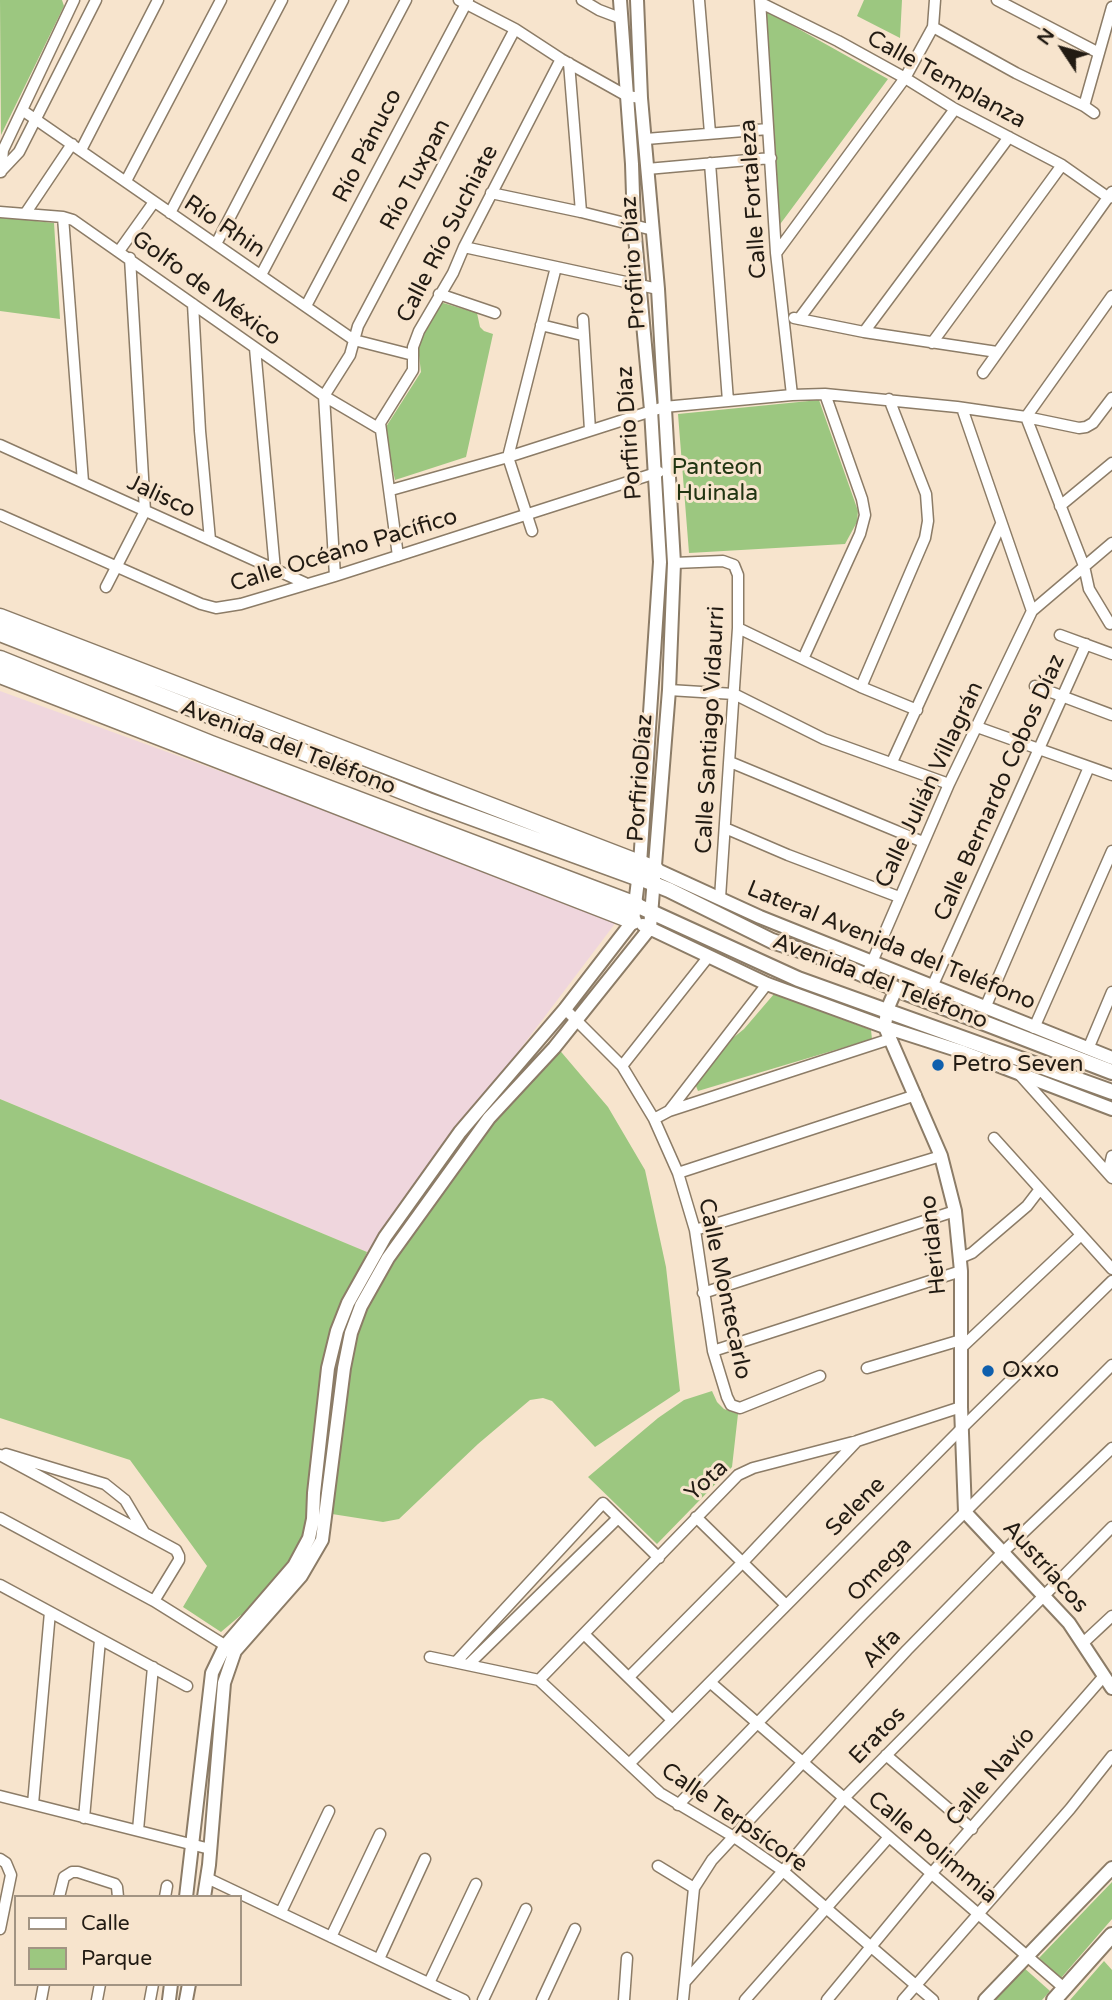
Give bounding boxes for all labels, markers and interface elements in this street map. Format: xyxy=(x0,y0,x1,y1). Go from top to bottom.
north arrow xyxy=(1028,14,1098,84)
text: N xyxy=(1033,24,1059,49)
street label: Calle Templanza xyxy=(862,25,1030,135)
street label: Río Pánuco xyxy=(328,85,408,207)
street label: Río Tuxpan xyxy=(375,115,457,235)
street label: Calle Fortaleza xyxy=(735,118,773,280)
street label: Calle Río Suchiate xyxy=(391,141,505,327)
street label: Río Rhin xyxy=(178,190,270,264)
street label: Profirio Díaz xyxy=(616,195,652,331)
street label: Golfo de México xyxy=(126,226,286,352)
street label: Porfirio Díaz xyxy=(612,365,648,501)
park label: Panteon Huinala xyxy=(671,454,763,508)
street label: Jalisco xyxy=(122,469,200,525)
street label: Calle Océano Pacífico xyxy=(227,503,461,599)
street label: Calle Santiago Vidaurri xyxy=(691,605,731,855)
street label: Calle Bernardo Cobos Díaz xyxy=(929,650,1071,926)
street label: Calle Julián Villagrán xyxy=(870,677,990,893)
street label: Avenida del Teléfono xyxy=(177,694,399,802)
street label: PorfirioDíaz xyxy=(623,713,659,843)
street label: Lateral Avenida del Teléfono xyxy=(743,875,1039,1017)
street label: Avenida del Teléfono xyxy=(769,928,991,1036)
place label: Petro Seven xyxy=(952,1051,1083,1079)
marker: Petro Seven xyxy=(930,1057,946,1073)
street label: Heridano xyxy=(915,1194,953,1296)
street label: Calle Montecarlo xyxy=(691,1196,757,1382)
place label: Oxxo xyxy=(1002,1357,1059,1385)
marker: Oxxo xyxy=(980,1363,996,1379)
street label: Yota xyxy=(680,1454,734,1508)
street label: Selene xyxy=(820,1471,892,1543)
street label: Austríacos xyxy=(996,1515,1094,1619)
street label: Omega xyxy=(842,1532,918,1608)
street label: Alfa xyxy=(857,1623,907,1675)
street label: Eratos xyxy=(844,1701,912,1771)
street label: Calle Navío xyxy=(940,1722,1042,1832)
street label: Calle Terpsícore xyxy=(655,1757,813,1879)
street label: Calle Polimmia xyxy=(862,1786,1002,1910)
legend xyxy=(14,1895,242,1986)
text: Calle xyxy=(81,1911,130,1936)
text: Parque xyxy=(81,1946,152,1971)

